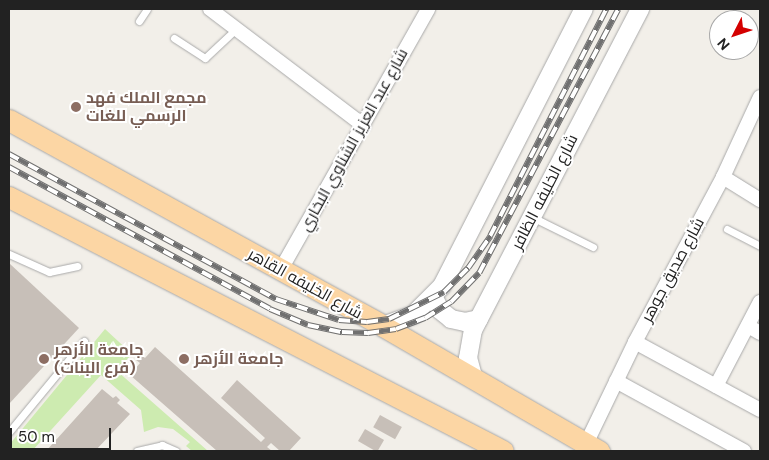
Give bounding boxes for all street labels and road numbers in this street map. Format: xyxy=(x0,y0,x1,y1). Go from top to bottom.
street label: شارع عبد العزيز الشناوي البخاري xyxy=(296,45,412,235)
street label: شارع الخليفه الظافر xyxy=(508,131,582,253)
street label: شارع صديق جوهر xyxy=(637,215,709,325)
street label: شارع الخليفه القاهر xyxy=(244,245,366,323)

